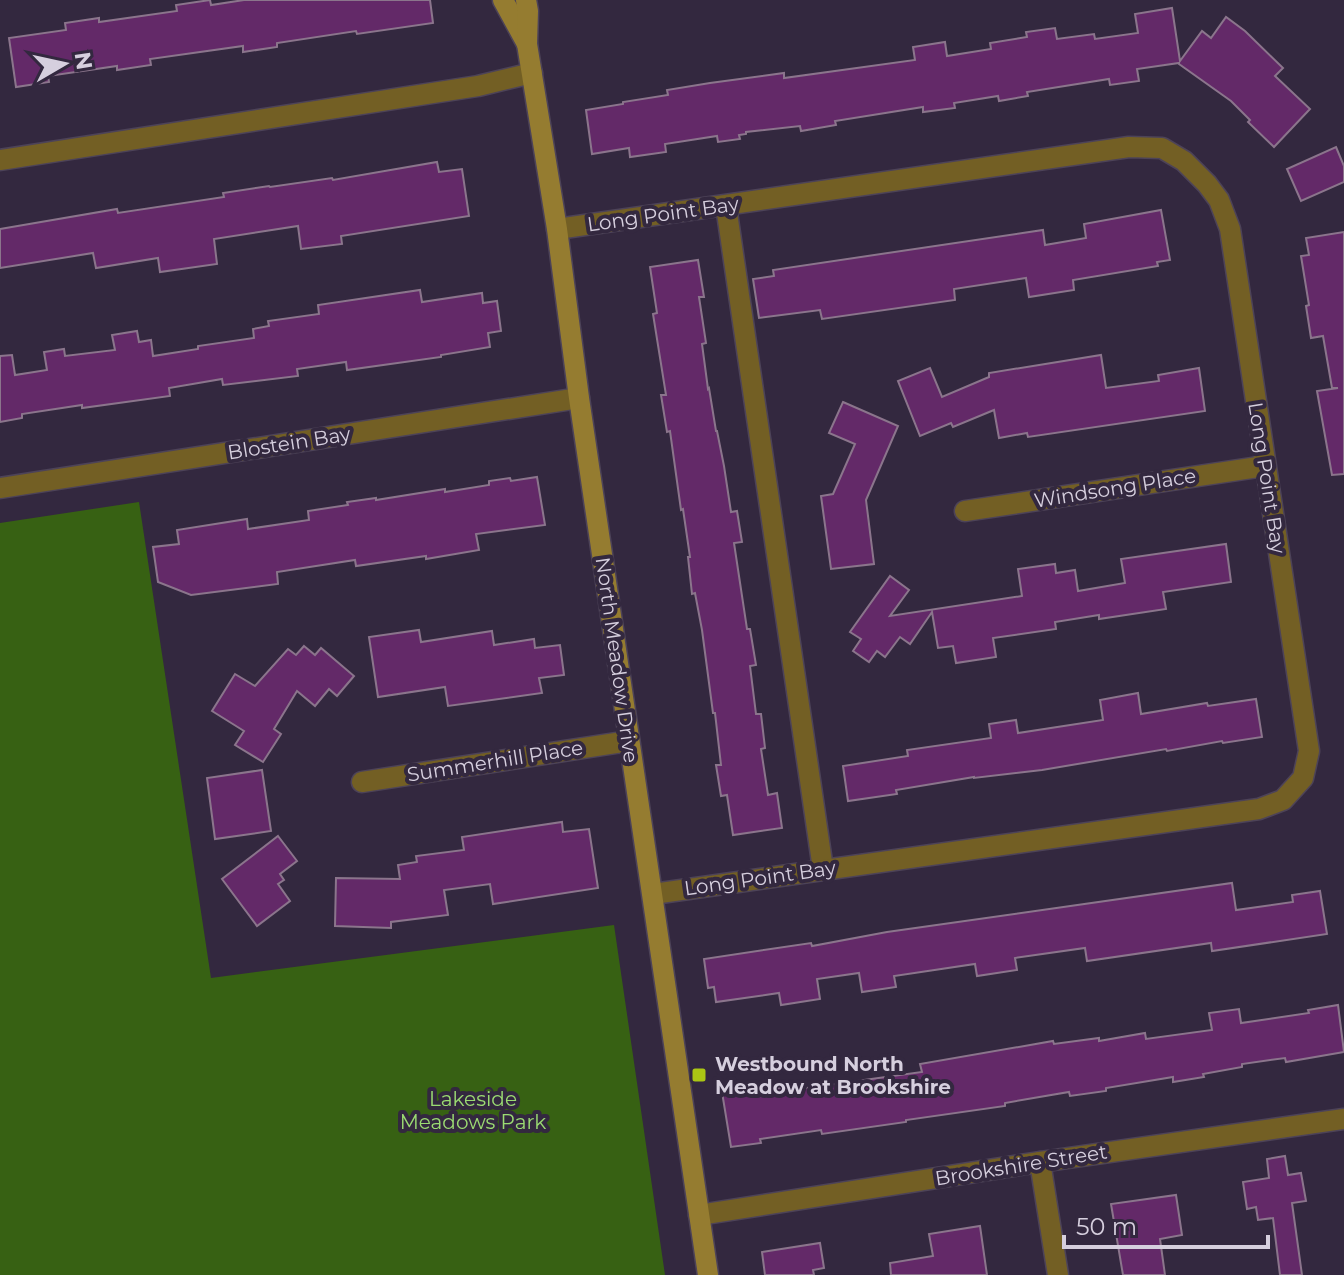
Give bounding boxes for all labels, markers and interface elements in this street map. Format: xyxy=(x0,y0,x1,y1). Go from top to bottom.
north arrow xyxy=(24,24,104,104)
text: N xyxy=(69,50,98,72)
street label: Long Point Bay xyxy=(586,191,741,237)
street label: Long Point Bay xyxy=(1243,401,1291,556)
street label: Blostein Bay xyxy=(226,421,352,465)
street label: Windsong Place xyxy=(1032,463,1198,513)
street label: North Meadow Drive xyxy=(591,555,643,765)
street label: Summerhill Place xyxy=(405,735,585,787)
street label: Long Point Bay xyxy=(683,855,838,901)
place label: Westbound North Meadow at Brookshire xyxy=(715,1052,951,1099)
marker: Westbound North Meadow at Brookshire xyxy=(690,1066,708,1084)
park label: Lakeside Meadows Park xyxy=(400,1087,546,1134)
street label: Brookshire Street xyxy=(933,1140,1109,1190)
scale bar xyxy=(1064,1199,1268,1249)
text: 50 m xyxy=(1076,1212,1137,1241)

